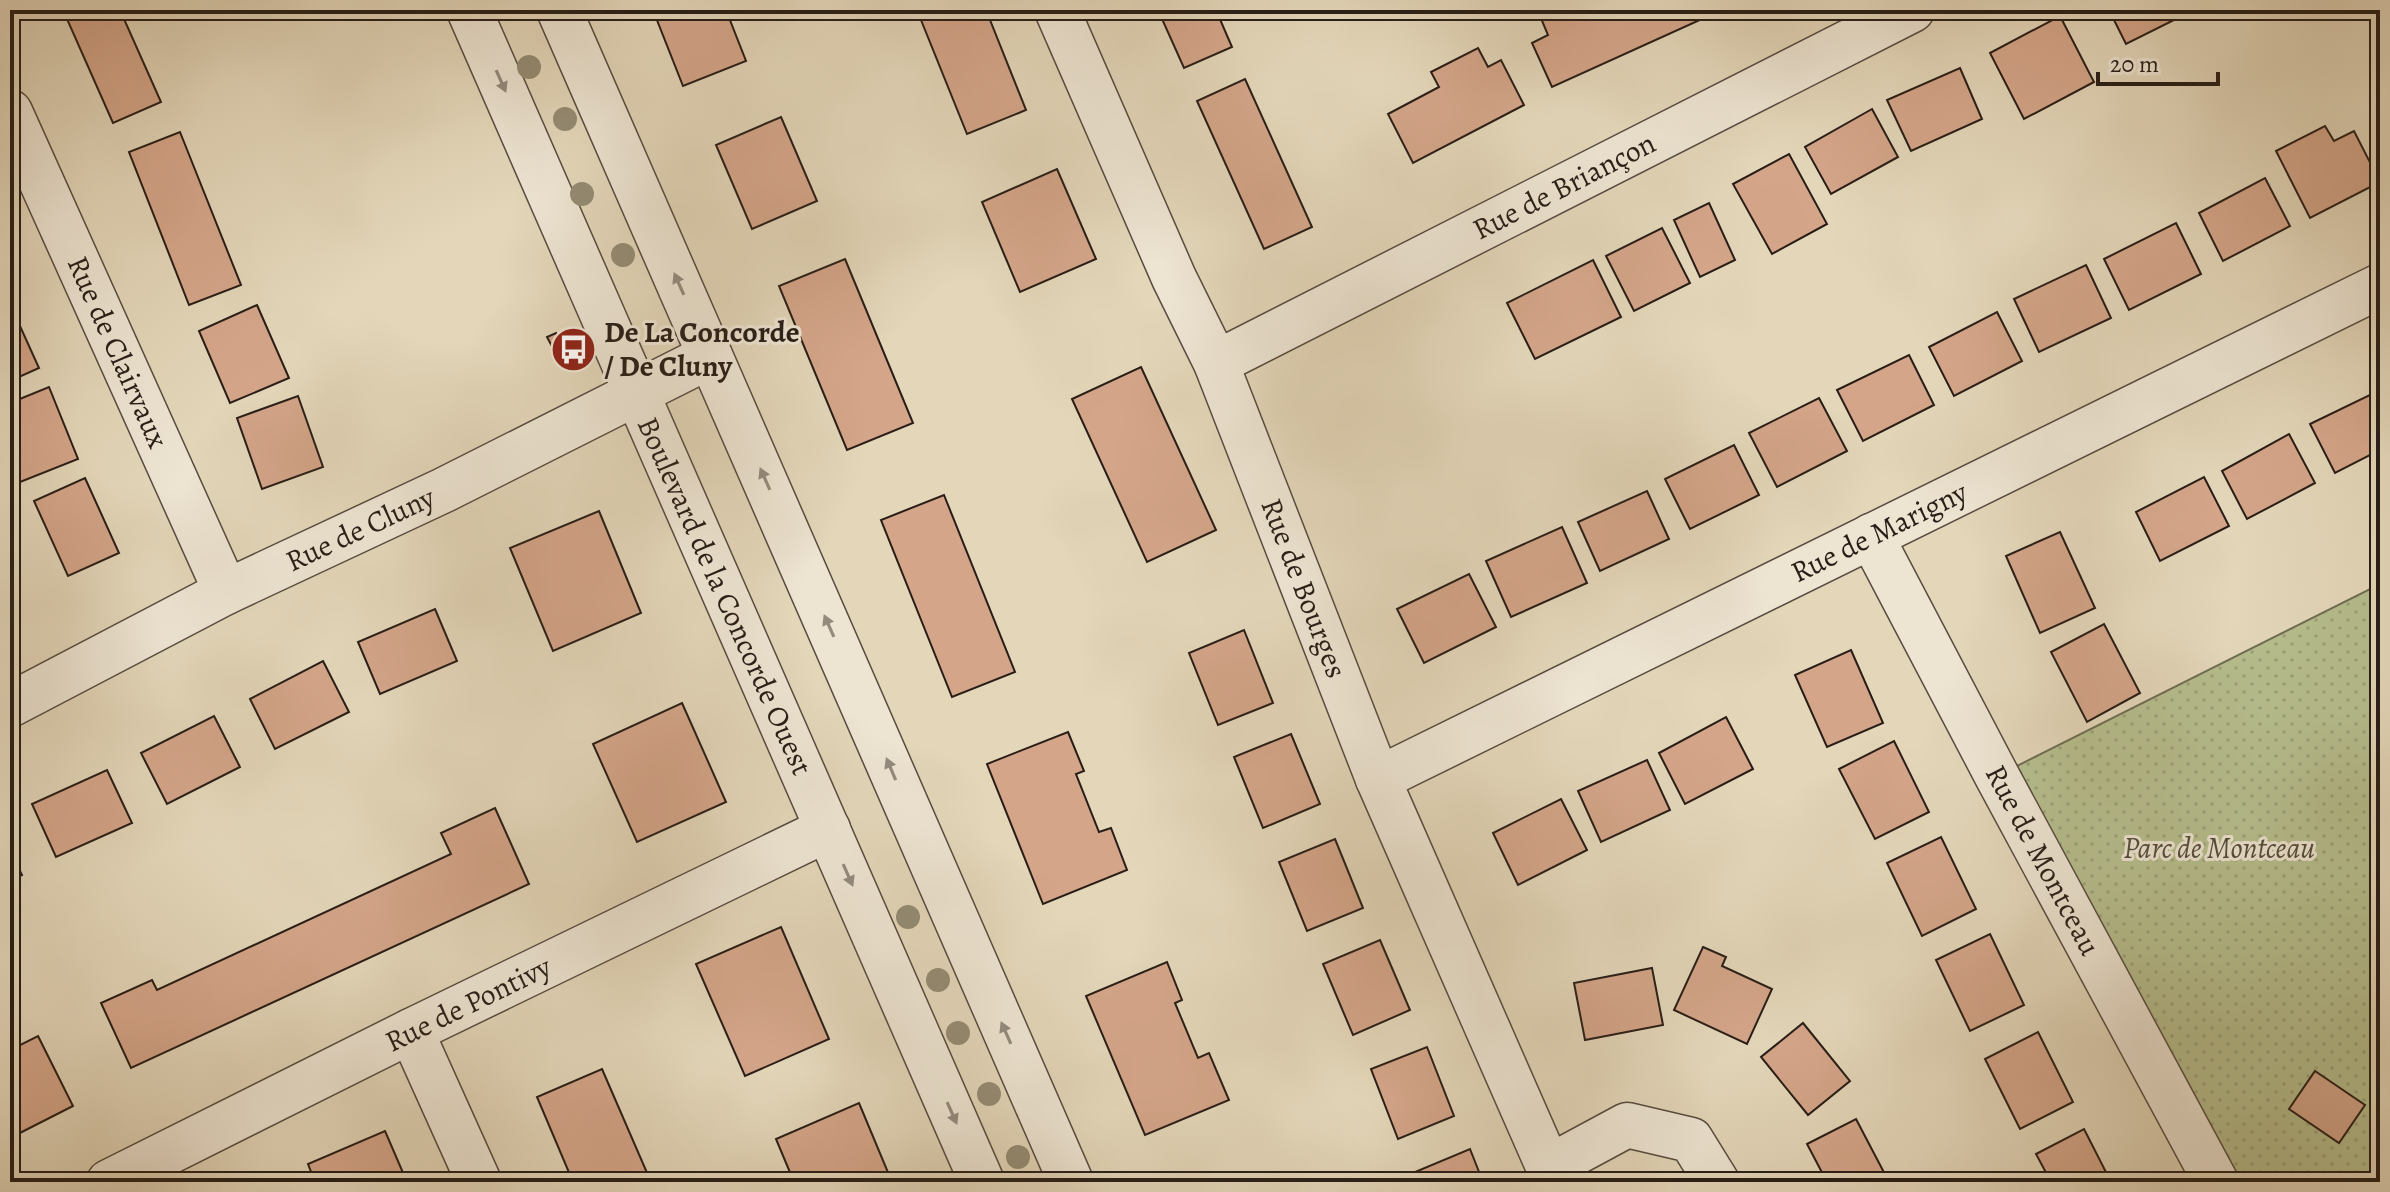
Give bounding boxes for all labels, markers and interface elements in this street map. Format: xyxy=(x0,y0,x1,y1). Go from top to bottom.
scale bar xyxy=(2098,36,2218,86)
text: 20 m xyxy=(2110,48,2159,80)
one-way arrow xyxy=(494,70,507,93)
street label: Rue de Briançon xyxy=(1466,123,1662,249)
street label: Rue de Clairvaux xyxy=(58,250,178,454)
one-way arrow xyxy=(673,272,686,296)
place label: De La Concorde / De Cluny xyxy=(604,312,800,386)
bus stop icon: De La Concorde / De Cluny xyxy=(549,325,597,373)
street label: Boulevard de la Concorde Ouest xyxy=(628,411,822,782)
one-way arrow xyxy=(758,467,772,491)
street label: Rue de Marigny xyxy=(1784,472,1975,592)
street label: Rue de Cluny xyxy=(279,477,442,581)
street label: Rue de Bourges xyxy=(1251,492,1357,684)
one-way arrow xyxy=(822,614,835,638)
one-way arrow xyxy=(885,757,898,781)
street label: Rue de Montceau xyxy=(1976,758,2110,963)
park label: Parc de Montceau xyxy=(2123,828,2315,868)
one-way arrow xyxy=(841,863,854,887)
street label: Rue de Pontivy xyxy=(378,946,558,1061)
one-way arrow xyxy=(1000,1022,1013,1045)
one-way arrow xyxy=(946,1101,959,1125)

